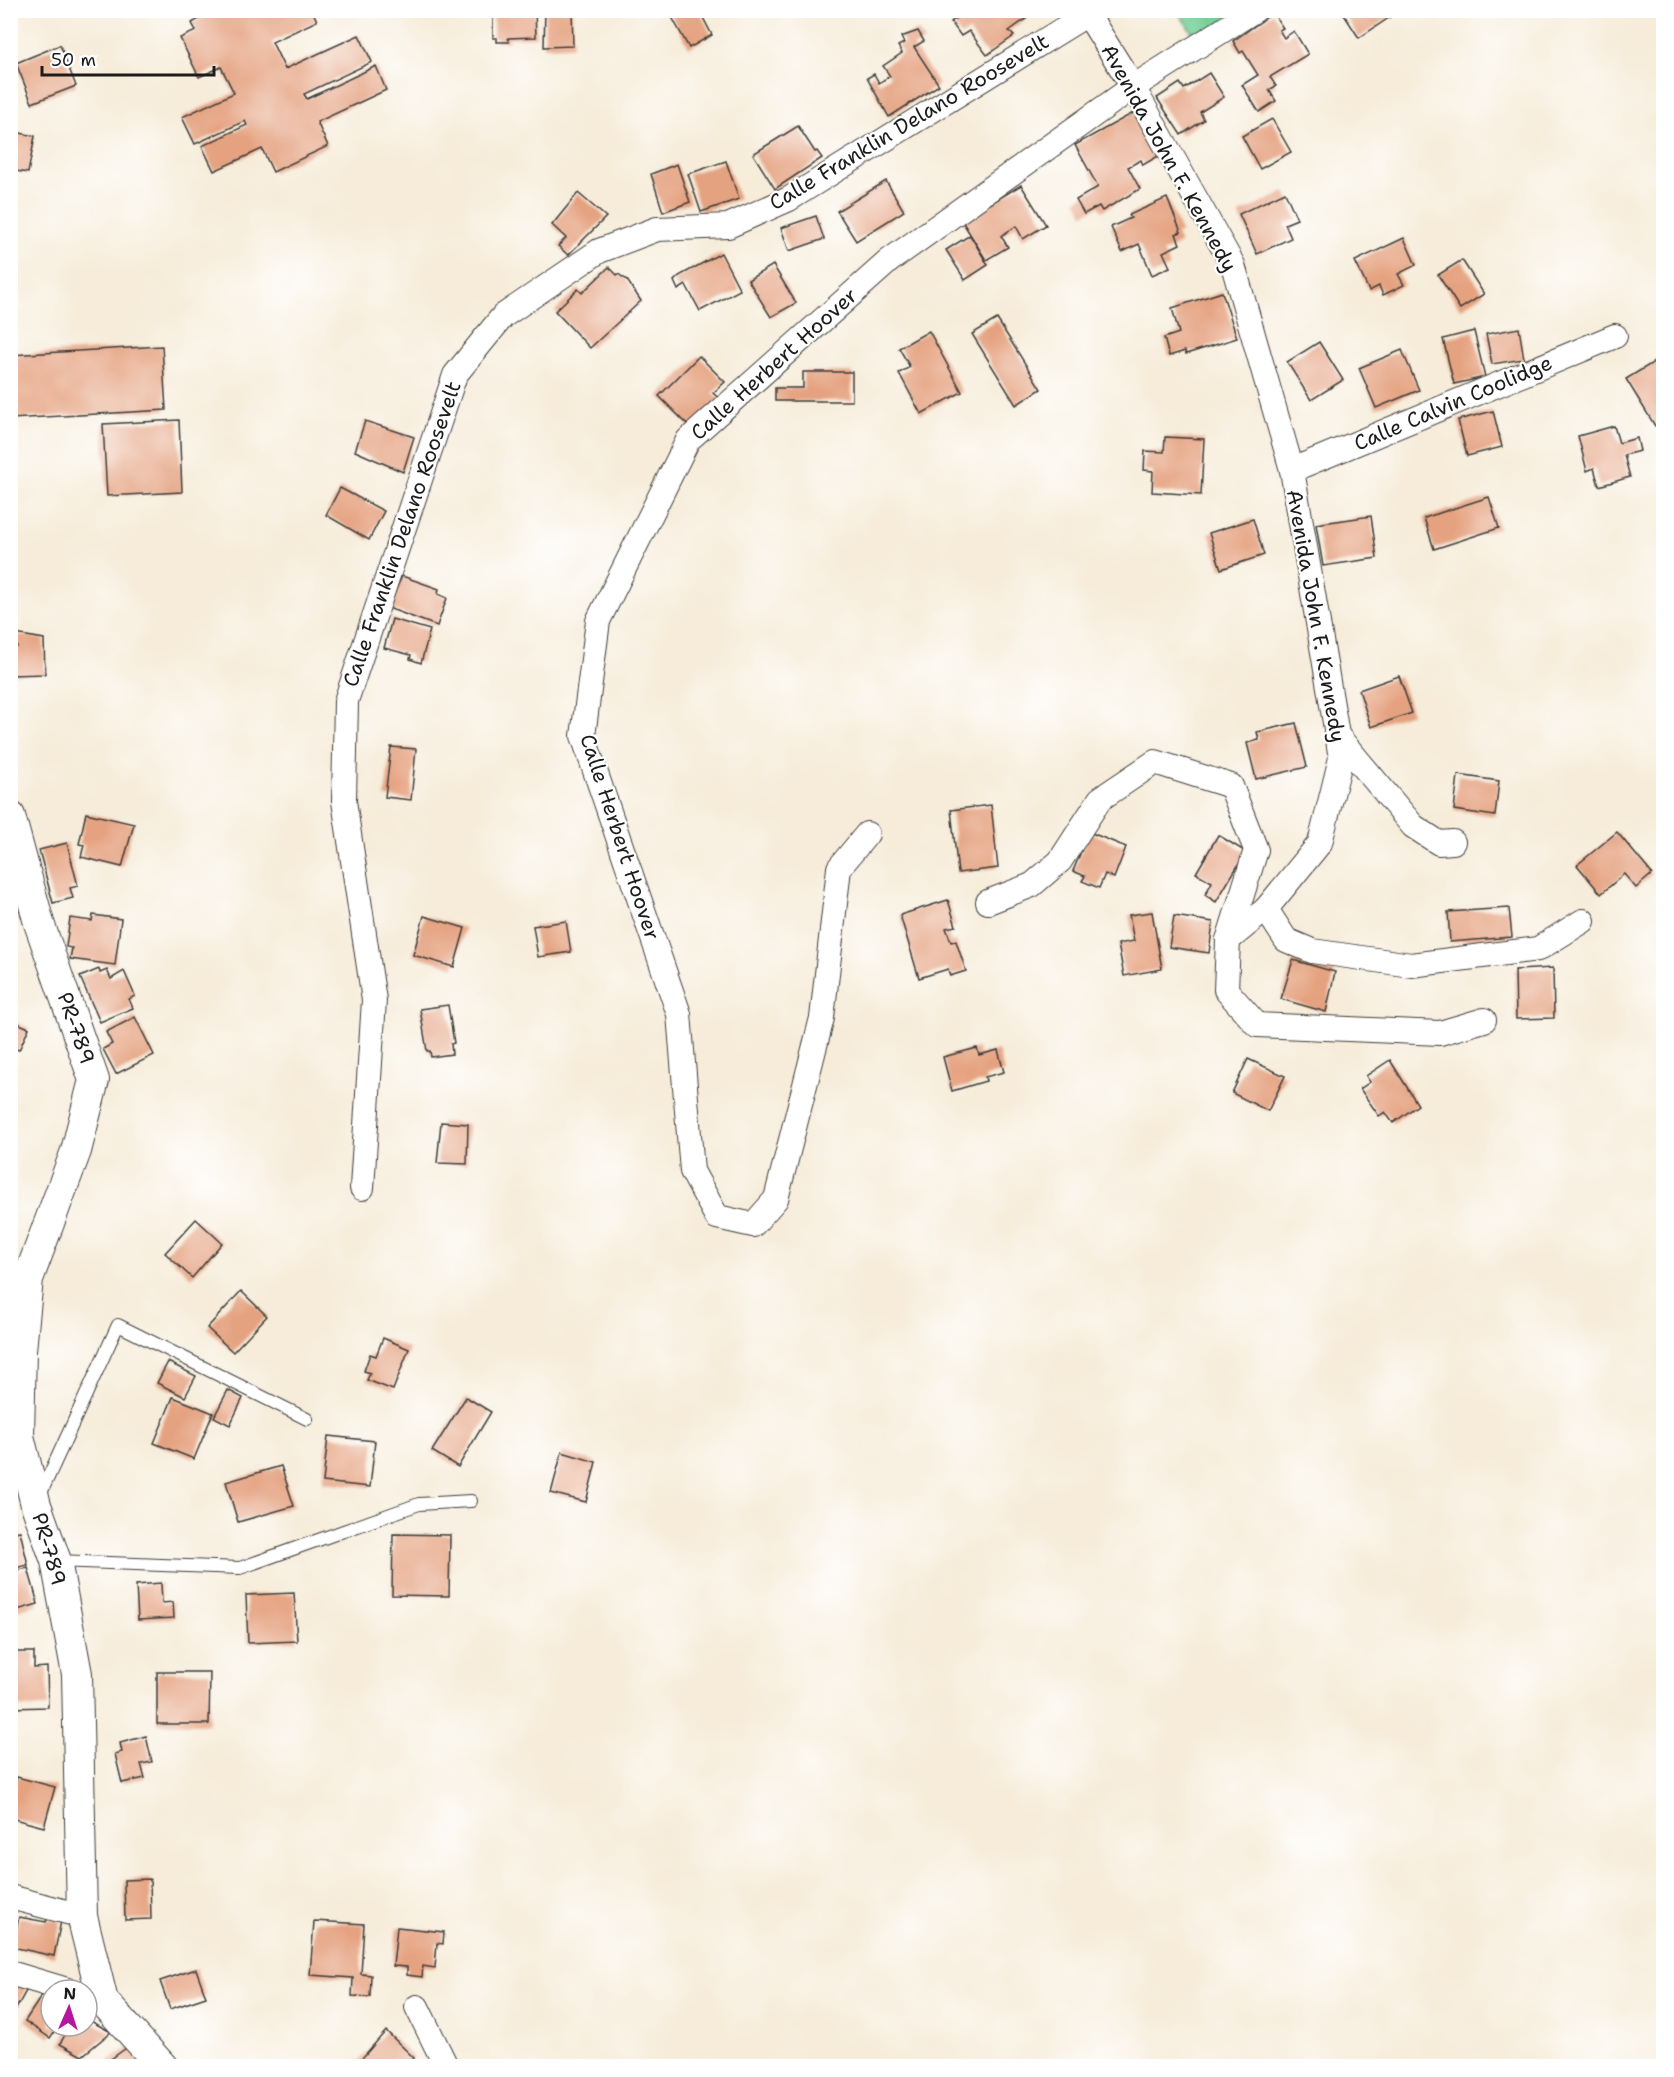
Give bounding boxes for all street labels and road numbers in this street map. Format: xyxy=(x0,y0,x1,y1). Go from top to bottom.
street label: Calle Franklin Delano Roosevelt xyxy=(764,27,1054,217)
street label: Avenida John F. Kennedy xyxy=(1095,39,1243,277)
street label: Calle Herbert Hoover xyxy=(685,282,863,446)
street label: Calle Calvin Coolidge xyxy=(1350,349,1556,457)
street label: Calle Franklin Delano Roosevelt xyxy=(336,377,468,691)
street label: Avenida John F. Kennedy xyxy=(1280,487,1352,745)
street label: Calle Herbert Hoover xyxy=(573,730,667,944)
street label: PR-789 xyxy=(51,988,101,1068)
street label: PR-789 xyxy=(25,1509,73,1589)

